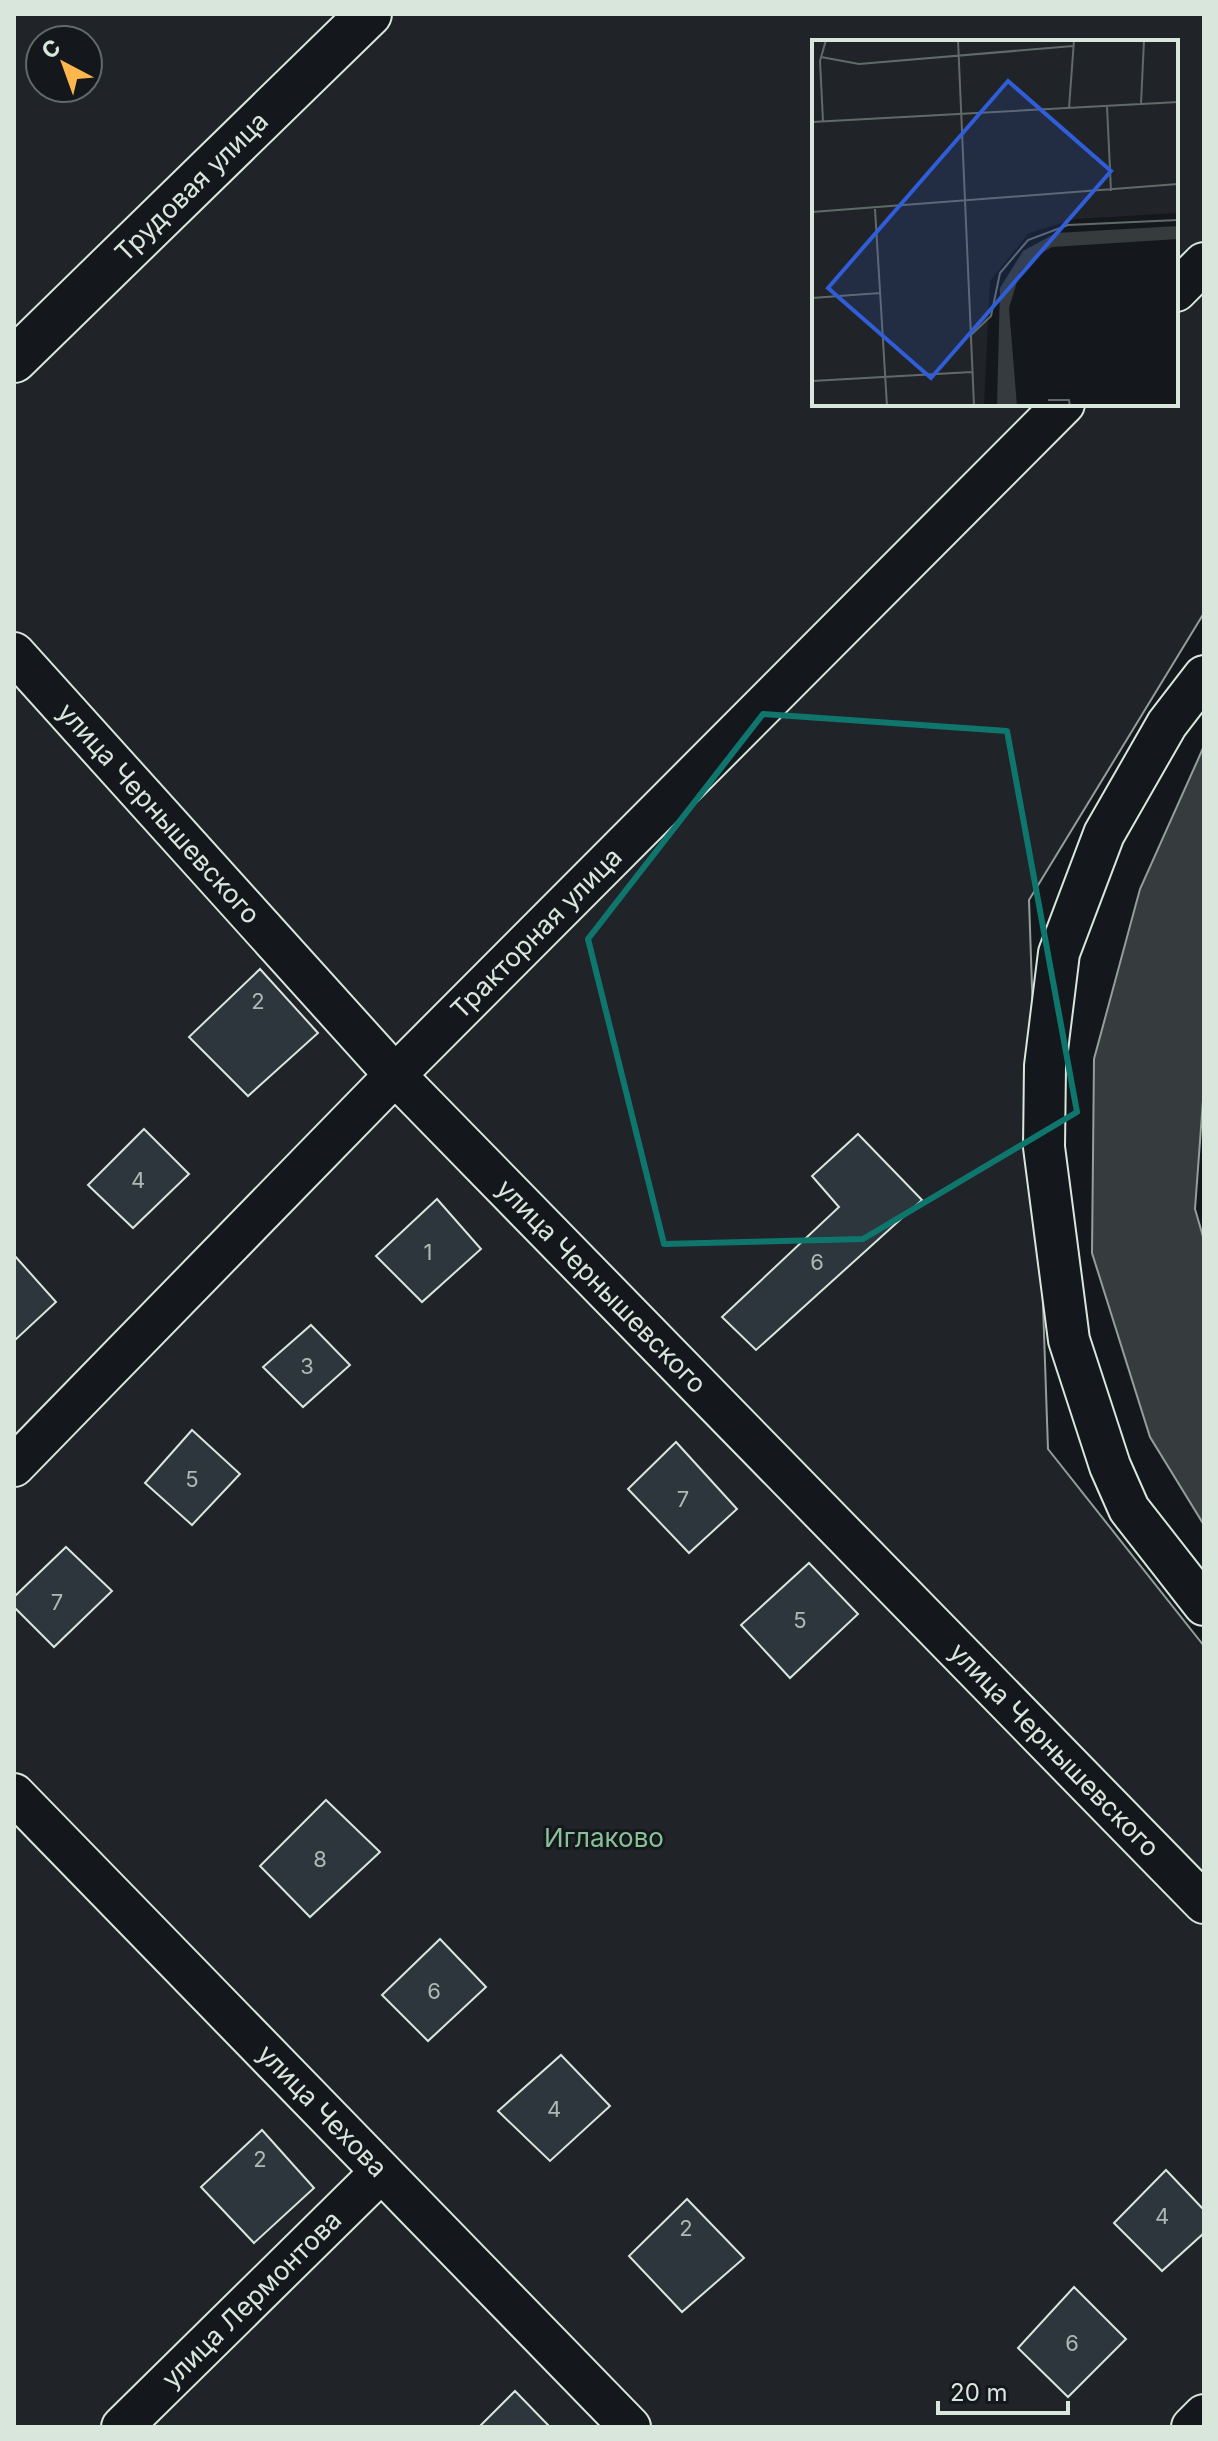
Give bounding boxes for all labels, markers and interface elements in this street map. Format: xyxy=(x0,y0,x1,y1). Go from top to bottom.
north arrow xyxy=(24,24,104,104)
text: С xyxy=(36,34,66,64)
inset map xyxy=(812,40,1178,406)
street label: Трудовая улица xyxy=(108,105,274,268)
street label: улица Чернышевского xyxy=(52,696,267,930)
street label: Тракторная улица xyxy=(444,841,628,1025)
house number: 2 xyxy=(251,988,265,1014)
house number: 4 xyxy=(131,1167,145,1193)
street label: улица Чернышевского xyxy=(491,1173,713,1399)
house number: 1 xyxy=(424,1239,432,1265)
house number: 6 xyxy=(810,1249,824,1275)
house number: 3 xyxy=(300,1353,314,1379)
house number: 5 xyxy=(185,1466,199,1492)
house number: 7 xyxy=(677,1486,689,1512)
house number: 7 xyxy=(51,1589,63,1615)
house number: 5 xyxy=(793,1607,807,1633)
street label: улица Чернышевского xyxy=(943,1636,1166,1863)
park label: Иглаково xyxy=(544,1822,664,1853)
house number: 8 xyxy=(313,1846,327,1872)
house number: 6 xyxy=(427,1978,441,2004)
street label: улица Чехова xyxy=(251,2038,394,2183)
house number: 4 xyxy=(547,2096,561,2122)
house number: 2 xyxy=(253,2146,267,2172)
house number: 4 xyxy=(1155,2203,1169,2229)
street label: улица Лермонтова xyxy=(155,2204,348,2394)
house number: 2 xyxy=(679,2215,693,2241)
house number: 6 xyxy=(1065,2330,1079,2356)
scale bar xyxy=(938,2365,1068,2415)
text: 20 m xyxy=(950,2378,1008,2407)

